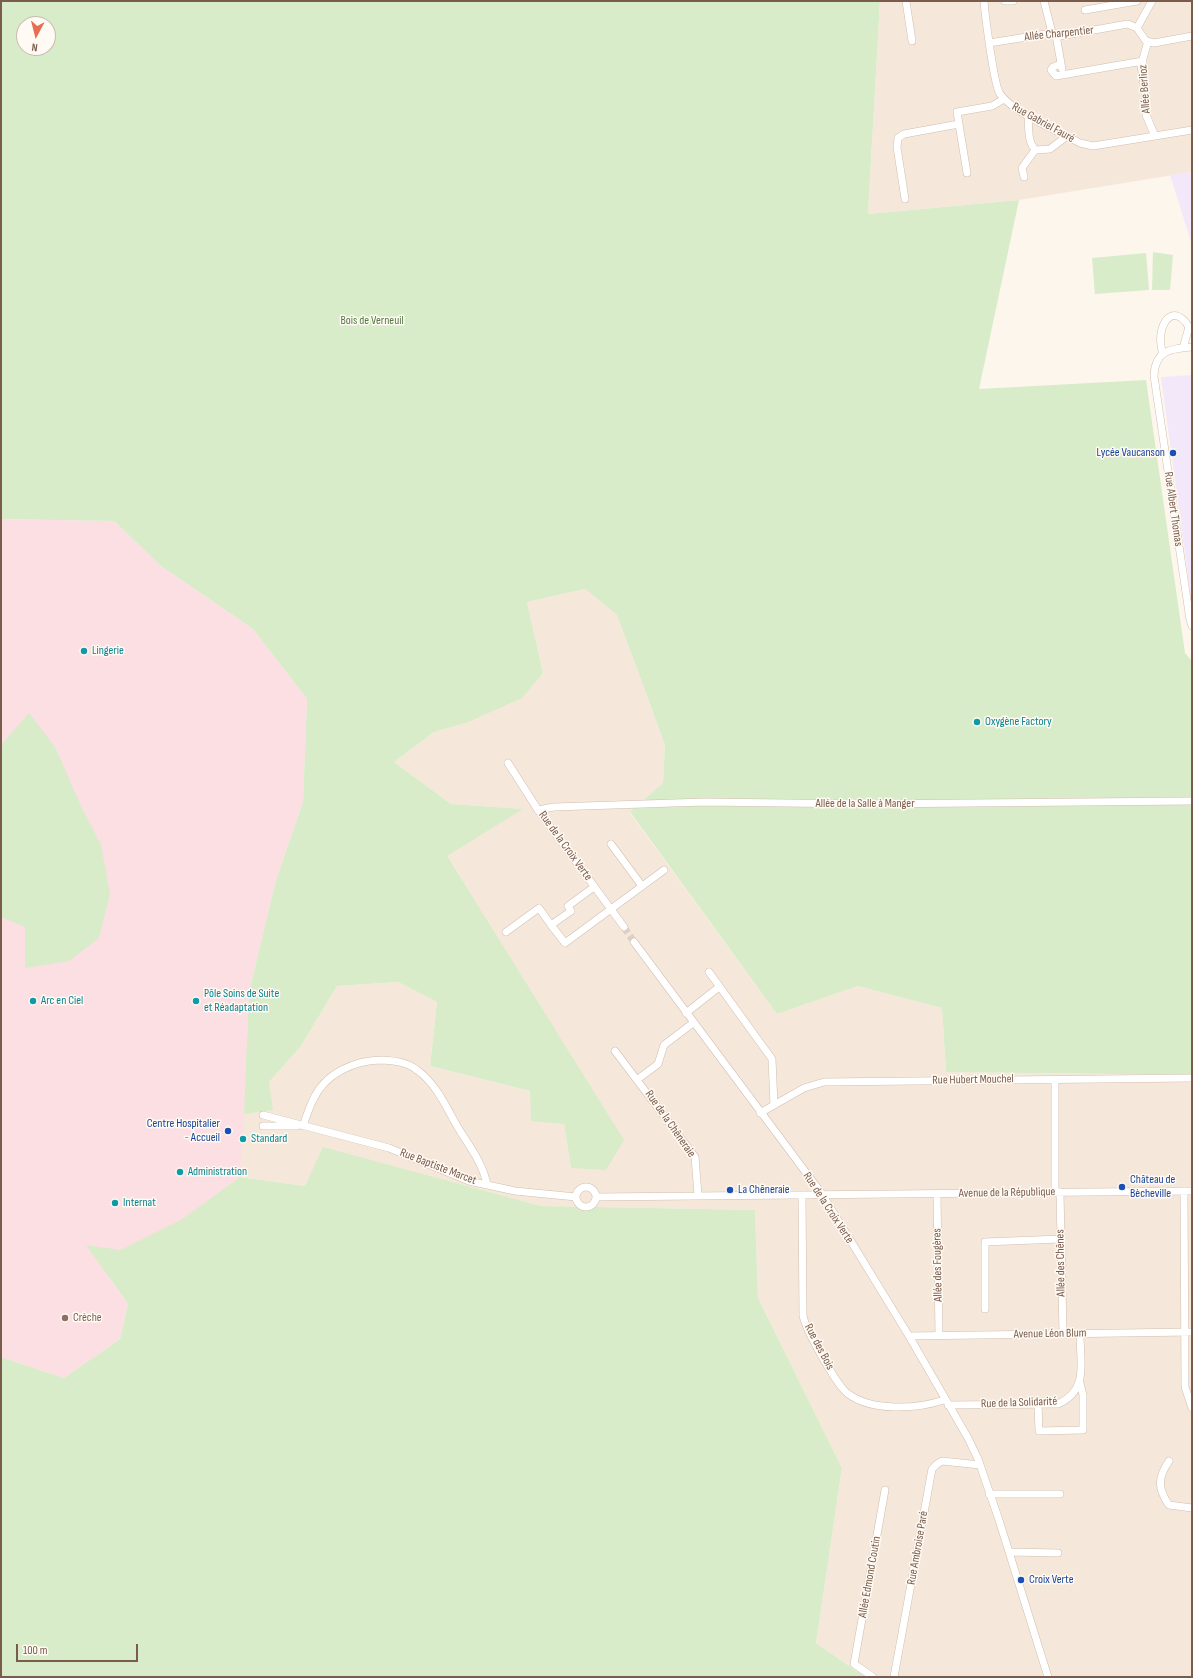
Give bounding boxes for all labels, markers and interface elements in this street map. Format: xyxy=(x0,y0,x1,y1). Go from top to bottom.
north arrow xyxy=(16,16,56,56)
street label: Allée Charpentier xyxy=(1024,23,1094,45)
text: N xyxy=(31,41,38,54)
street label: Allée Berlioz xyxy=(1136,64,1154,114)
street label: Rue Gabriel Fauré xyxy=(1009,100,1077,146)
park label: Bois de Verneuil xyxy=(340,314,404,328)
place label: Lycée Vaucanson xyxy=(1097,446,1165,460)
marker: Lycée Vaucanson xyxy=(1168,448,1178,458)
street label: Rue Albert Thomas xyxy=(1161,471,1185,547)
place label: Lingerie xyxy=(92,644,124,658)
marker: Lingerie xyxy=(79,646,89,656)
place label: Oxygène Factory xyxy=(985,715,1052,729)
marker: Oxygène Factory xyxy=(972,717,982,727)
street label: Allée de la Salle à Manger xyxy=(815,797,915,811)
street label: Rue de la Croix Verte xyxy=(535,808,595,884)
place label: Pôle Soins de Suite et Réadaptation xyxy=(204,987,279,1015)
place label: Arc en Ciel xyxy=(41,994,83,1008)
marker: Arc en Ciel xyxy=(28,996,38,1006)
marker: Pôle Soins de Suite et Réadaptation xyxy=(191,996,201,1006)
street label: Rue Hubert Mouchel xyxy=(932,1072,1014,1088)
street label: Rue de la Chêneraie xyxy=(642,1088,698,1160)
place label: Centre Hospitalier - Accueil xyxy=(147,1117,220,1145)
marker: Centre Hospitalier - Accueil xyxy=(223,1126,233,1136)
place label: Standard xyxy=(251,1132,287,1146)
marker: Standard xyxy=(238,1134,248,1144)
street label: Rue Baptiste Marcet xyxy=(398,1146,478,1188)
place label: Administration xyxy=(188,1165,247,1179)
marker: Administration xyxy=(175,1167,185,1177)
street label: Rue de la Croix Verte xyxy=(800,1170,856,1246)
place label: Château de Bècheville xyxy=(1130,1173,1175,1201)
marker: Château de Bècheville xyxy=(1117,1182,1127,1192)
place label: La Chêneraie xyxy=(738,1183,790,1197)
marker: La Chêneraie xyxy=(725,1185,735,1195)
street label: Avenue de la République xyxy=(959,1185,1055,1201)
place label: Internat xyxy=(123,1196,156,1210)
marker: Internat xyxy=(110,1198,120,1208)
street label: Allée des Fougères xyxy=(930,1228,946,1302)
street label: Allée des Chênes xyxy=(1053,1229,1069,1297)
place label: Crèche xyxy=(73,1311,102,1325)
marker: Crèche xyxy=(60,1313,70,1323)
street label: Rue des Bois xyxy=(801,1321,837,1373)
street label: Avenue Léon Blum xyxy=(1014,1326,1086,1342)
street label: Rue de la Solidarité xyxy=(981,1394,1057,1412)
street label: Rue Ambroise Paré xyxy=(904,1510,932,1586)
street label: Allée Edmond Coutin xyxy=(856,1535,884,1619)
place label: Croix Verte xyxy=(1029,1573,1073,1587)
marker: Croix Verte xyxy=(1016,1575,1026,1585)
scale bar xyxy=(18,1636,140,1662)
text: 100 m xyxy=(23,1643,48,1658)

